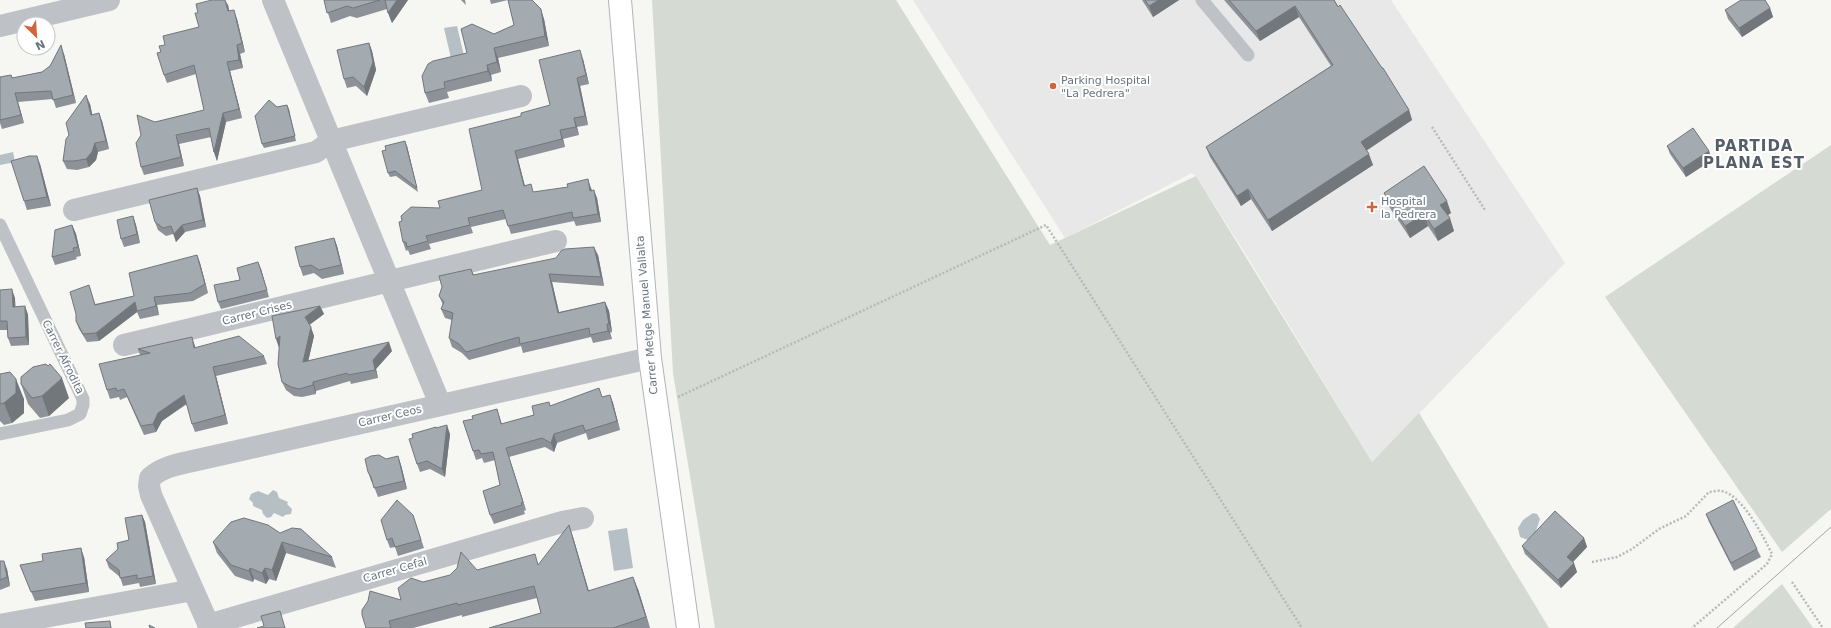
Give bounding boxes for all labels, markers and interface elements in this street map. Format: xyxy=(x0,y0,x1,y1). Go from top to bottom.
north arrow xyxy=(16,16,56,56)
text: N xyxy=(33,37,47,52)
place label: Parking Hospital "La Pedrera" xyxy=(1061,74,1150,100)
marker: Parking Hospital "La Pedrera" xyxy=(1048,81,1058,91)
district label: PARTIDA PLANA EST xyxy=(1703,137,1805,172)
place label: Hospital la Pedrera xyxy=(1381,195,1437,221)
marker: Hospital la Pedrera xyxy=(1366,201,1378,213)
street label: Carrer Metge Manuel Vallalta xyxy=(634,235,660,395)
street label: Carrer Crises xyxy=(221,298,293,328)
street label: Carrer Afrodita xyxy=(39,318,87,396)
street label: Carrer Ceos xyxy=(357,402,423,430)
street label: Carrer Cefal xyxy=(362,555,428,585)

